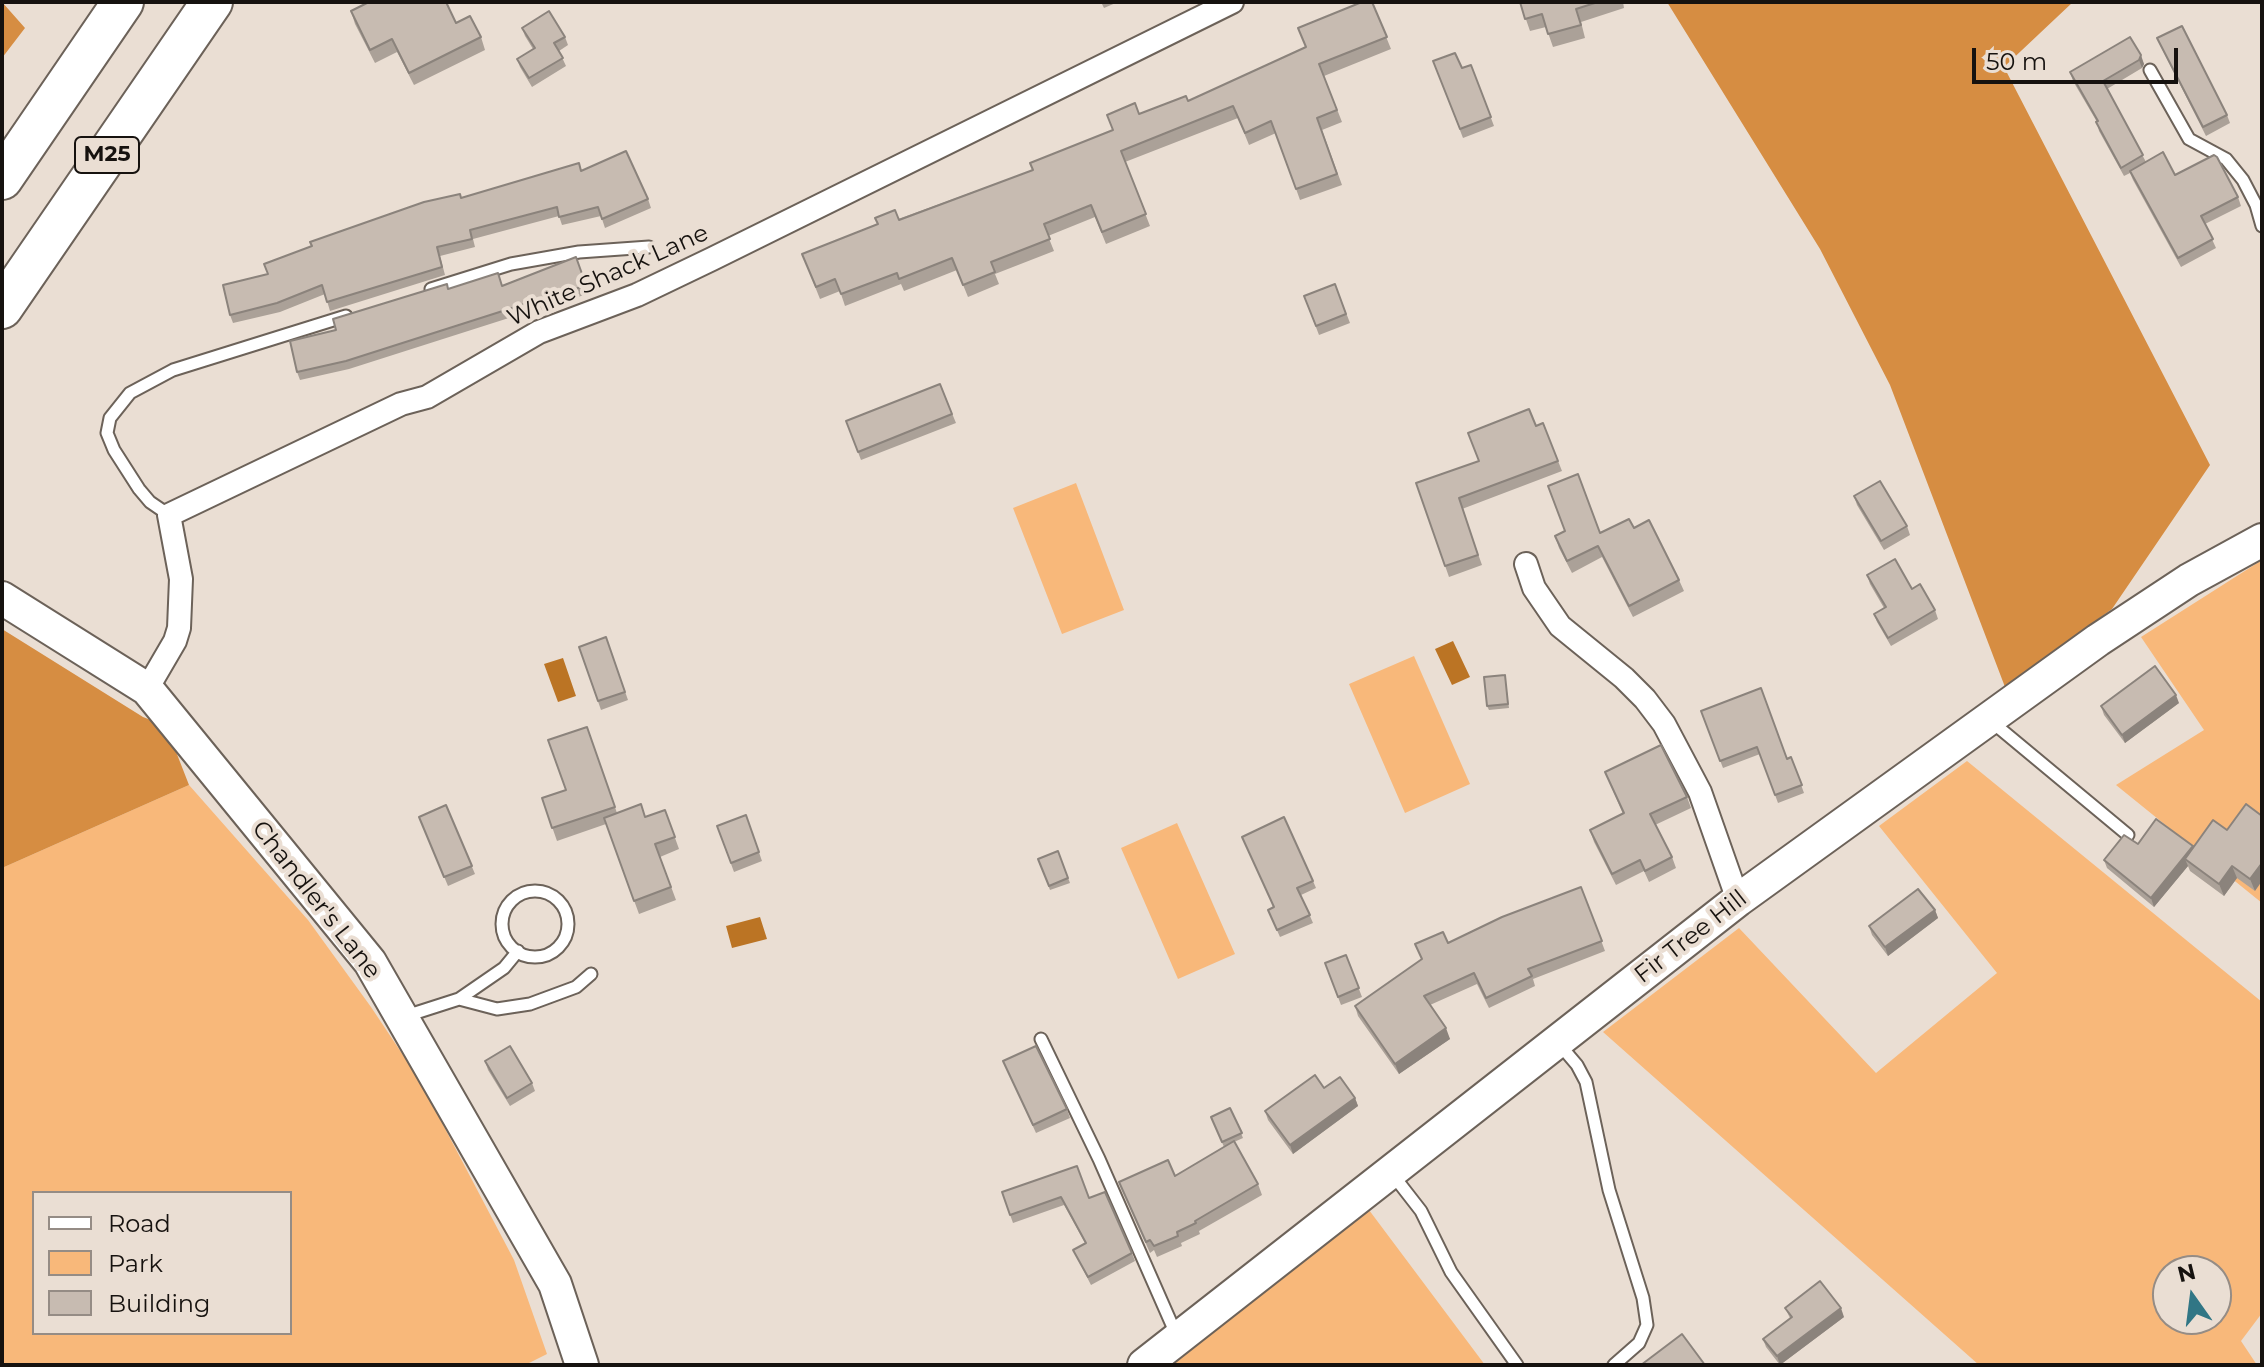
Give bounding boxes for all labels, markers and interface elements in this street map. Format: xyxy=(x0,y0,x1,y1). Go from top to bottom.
scale bar xyxy=(1976,32,2182,82)
text: 50 m xyxy=(1986,47,2047,76)
road number: M25 xyxy=(75,137,139,173)
street label: White Shack Lane xyxy=(503,219,713,333)
street label: Chandler's Lane xyxy=(245,815,387,985)
street label: Fir Tree Hill xyxy=(1629,884,1753,990)
legend xyxy=(32,1191,292,1335)
text: Road xyxy=(108,1209,171,1238)
text: Park xyxy=(108,1249,163,1278)
north arrow xyxy=(2152,1255,2232,1335)
text: N xyxy=(2175,1258,2198,1288)
text: Building xyxy=(108,1289,211,1318)

